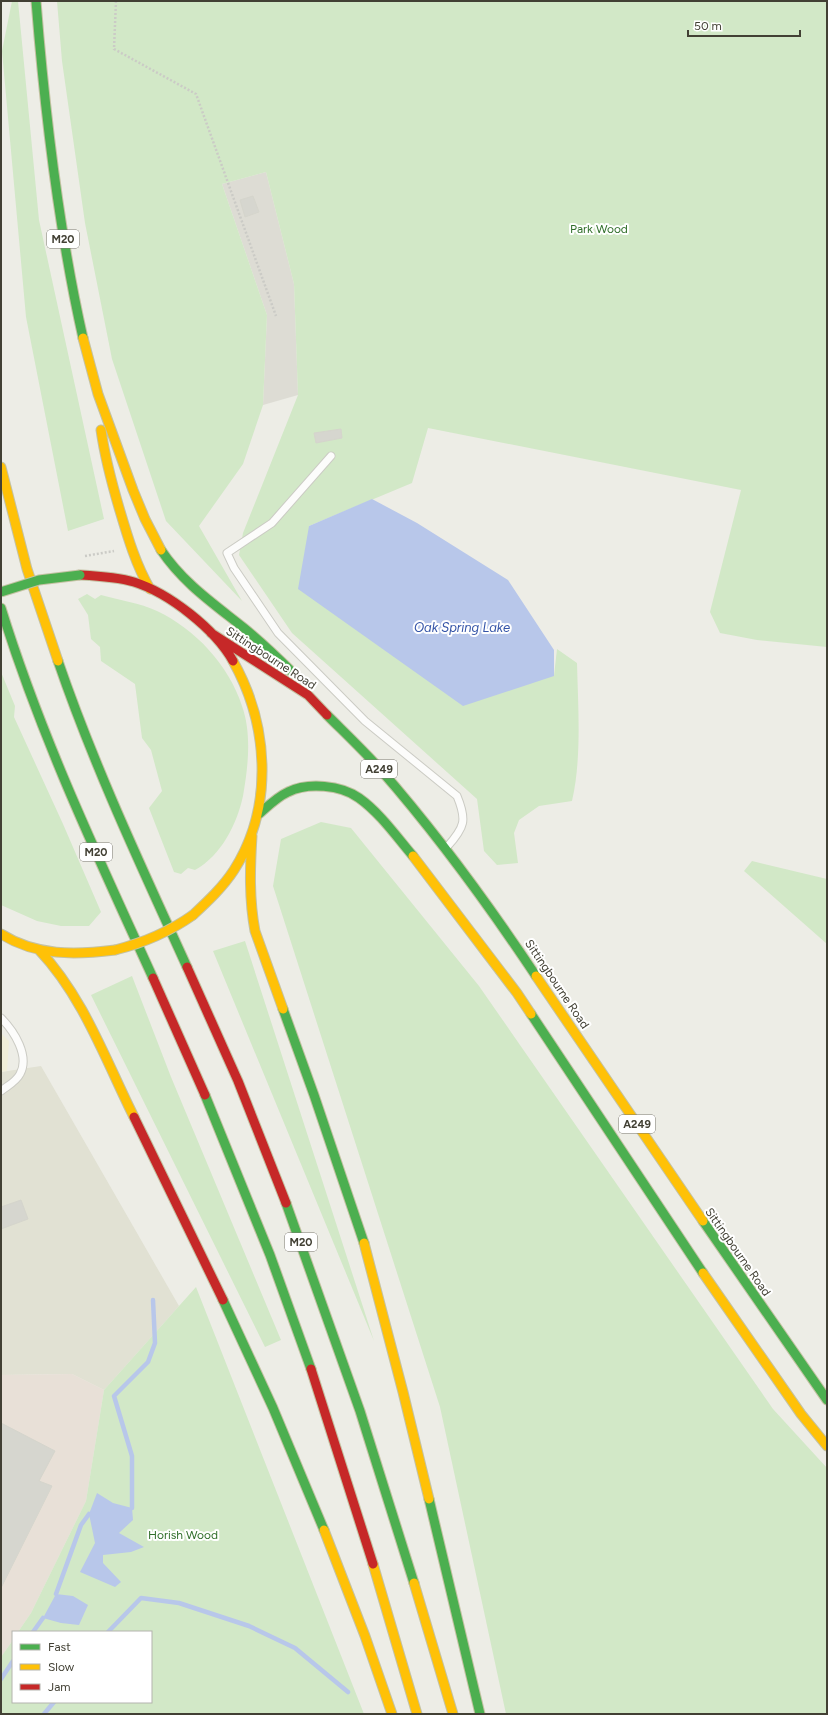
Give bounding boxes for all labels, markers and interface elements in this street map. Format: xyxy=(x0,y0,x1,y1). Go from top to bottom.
scale bar xyxy=(688,12,800,38)
text: 50 m xyxy=(694,19,722,33)
park label: Park Wood xyxy=(570,222,628,236)
road number: M20 xyxy=(47,230,79,248)
water label: Oak Spring Lake xyxy=(414,620,510,635)
street label: Sittingbourne Road xyxy=(223,624,319,692)
road number: A249 xyxy=(361,760,397,778)
road number: M20 xyxy=(80,843,112,861)
street label: Sittingbourne Road xyxy=(522,937,592,1031)
road number: A249 xyxy=(619,1115,655,1133)
street label: Sittingbourne Road xyxy=(702,1205,774,1299)
road number: M20 xyxy=(285,1233,317,1251)
park label: Horish Wood xyxy=(148,1528,218,1542)
legend xyxy=(12,1631,152,1703)
text: Fast xyxy=(48,1640,71,1654)
text: Slow xyxy=(48,1660,75,1674)
text: Jam xyxy=(48,1680,71,1694)

